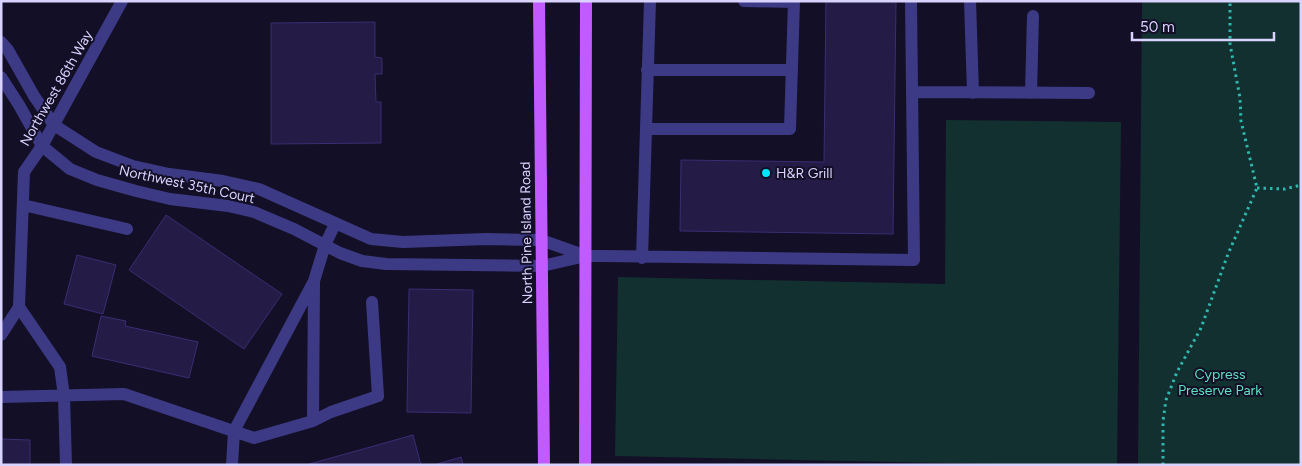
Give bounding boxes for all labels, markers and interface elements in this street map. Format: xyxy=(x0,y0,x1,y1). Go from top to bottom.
scale bar xyxy=(1132,10,1274,42)
text: 50 m xyxy=(1140,18,1175,36)
street label: Northwest 86th Way xyxy=(16,27,97,149)
street label: North Pine Island Road xyxy=(517,161,536,305)
street label: Northwest 35th Court xyxy=(117,162,256,207)
place label: H&R Grill xyxy=(776,165,833,182)
marker: H&R Grill xyxy=(760,167,772,179)
park label: Cypress Preserve Park xyxy=(1178,366,1262,399)

